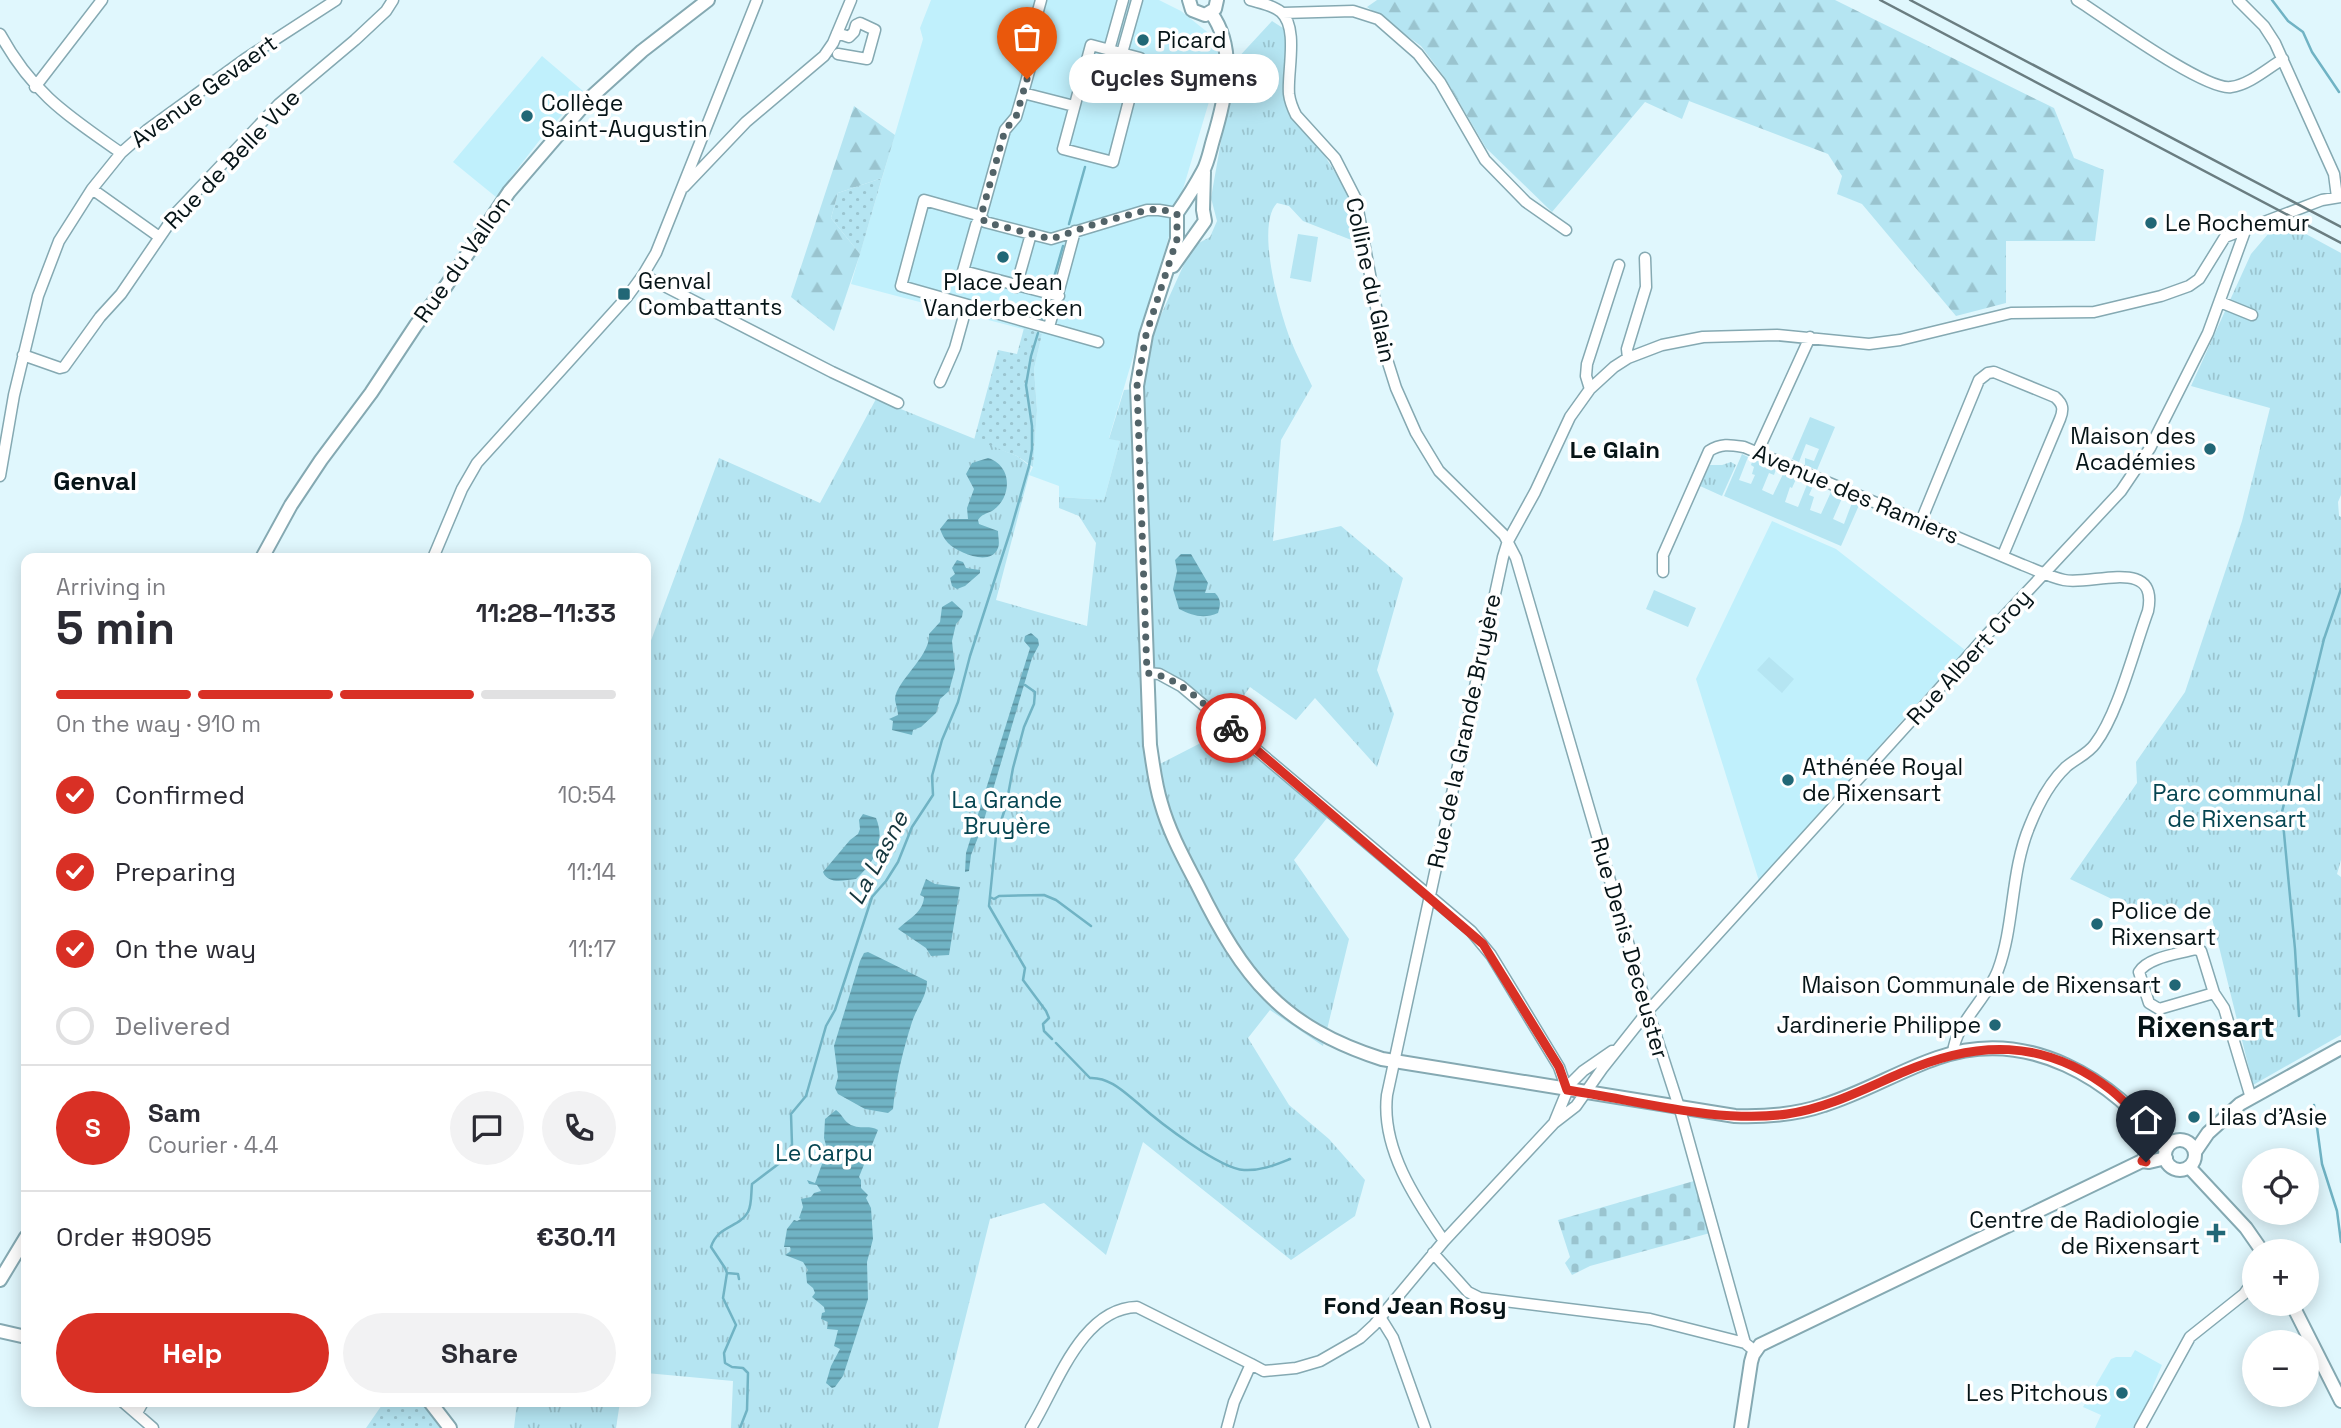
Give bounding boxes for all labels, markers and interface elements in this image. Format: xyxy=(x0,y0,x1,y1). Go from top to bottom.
pin xyxy=(997,7,1057,79)
icon: bag xyxy=(1008,18,1046,56)
place label: Picard xyxy=(1157,25,1227,55)
street label: Avenue Gevaert xyxy=(125,28,283,154)
marker: Picard xyxy=(1135,32,1151,48)
callout: Cycles Symens xyxy=(1069,55,1279,104)
text: Cycles Symens xyxy=(1091,63,1257,93)
street label: Rue de Belle Vue xyxy=(157,83,307,235)
place label: Collège Saint-Augustin xyxy=(541,88,708,144)
marker: Collège Saint-Augustin xyxy=(519,108,535,124)
street label: Rue du Vallon xyxy=(407,189,517,329)
street label: Colline du Glain xyxy=(1339,195,1403,365)
place label: Le Rochemur xyxy=(2165,208,2310,238)
marker: Le Rochemur xyxy=(2143,215,2159,231)
marker: Place Jean Vanderbecken xyxy=(995,249,1011,265)
place label: Genval Combattants xyxy=(638,266,783,322)
place label: Place Jean Vanderbecken xyxy=(923,267,1083,323)
marker: Genval Combattants xyxy=(616,286,632,302)
place label: Maison des Académies xyxy=(2070,421,2196,477)
district label: Le Glain xyxy=(1570,434,1660,465)
street label: Avenue des Ramiers xyxy=(1748,437,1964,551)
marker: Maison des Académies xyxy=(2202,441,2218,457)
district label: Genval xyxy=(53,464,137,498)
text: Arriving in xyxy=(56,572,166,602)
street label: Rue Albert Croy xyxy=(1900,583,2038,731)
street label: Rue de la Grande Bruyère xyxy=(1420,591,1508,871)
text: 11:28–11:33 xyxy=(476,596,616,630)
text: 5 min xyxy=(56,599,175,657)
courier xyxy=(1196,693,1266,763)
text: On the way · 910 m xyxy=(56,709,261,739)
icon: bike xyxy=(1212,709,1250,747)
place label: Athénée Royal de Rixensart xyxy=(1802,752,1963,808)
marker: Athénée Royal de Rixensart xyxy=(1780,772,1796,788)
icon: check xyxy=(56,776,94,814)
text: Confirmed xyxy=(115,778,245,812)
park label: Parc communal de Rixensart xyxy=(2152,778,2322,834)
text: 10:54 xyxy=(558,780,616,810)
park label: La Grande Bruyère xyxy=(952,785,1062,841)
water label: La Lasne xyxy=(840,805,915,910)
street label: Rue Denis Deceuster xyxy=(1584,834,1676,1062)
icon: check xyxy=(56,853,94,891)
text: Preparing xyxy=(115,855,236,889)
text: 11:14 xyxy=(567,857,616,887)
place label: Police de Rixensart xyxy=(2111,896,2216,952)
marker: Police de Rixensart xyxy=(2089,916,2105,932)
icon: check xyxy=(56,930,94,968)
text: On the way xyxy=(115,932,256,966)
text: 11:17 xyxy=(568,934,616,964)
place label: Maison Communale de Rixensart xyxy=(1801,970,2161,1000)
marker: Maison Communale de Rixensart xyxy=(2167,977,2183,993)
district label: Rixensart xyxy=(2137,1007,2275,1046)
text: Delivered xyxy=(115,1009,231,1043)
place label: Jardinerie Philippe xyxy=(1776,1010,1981,1040)
marker: Jardinerie Philippe xyxy=(1987,1017,2003,1033)
pin xyxy=(2116,1090,2176,1162)
button: chat xyxy=(450,1091,524,1165)
button: phone xyxy=(542,1091,616,1165)
text: Sam xyxy=(148,1096,201,1130)
icon: home xyxy=(2127,1101,2165,1139)
place label: Lilas d'Asie xyxy=(2208,1102,2327,1132)
marker: Lilas d'Asie xyxy=(2186,1109,2202,1125)
text: S xyxy=(85,1111,101,1145)
text: Courier · 4.4 xyxy=(148,1130,278,1160)
park label: Le Carpu xyxy=(775,1138,873,1168)
map controls xyxy=(2242,1148,2319,1407)
button: locate xyxy=(2242,1148,2319,1225)
place label: Centre de Radiologie de Rixensart xyxy=(1969,1205,2200,1261)
text: Order #9095 xyxy=(56,1220,212,1254)
text: €30.11 xyxy=(536,1220,616,1254)
marker: Centre de Radiologie de Rixensart xyxy=(2206,1223,2226,1243)
button: + xyxy=(2242,1239,2319,1316)
district label: Fond Jean Rosy xyxy=(1323,1290,1507,1321)
button: Help xyxy=(56,1313,329,1393)
button: Share xyxy=(343,1313,616,1393)
button: − xyxy=(2242,1330,2319,1407)
place label: Les Pitchous xyxy=(1966,1378,2108,1408)
marker: Les Pitchous xyxy=(2114,1385,2130,1401)

